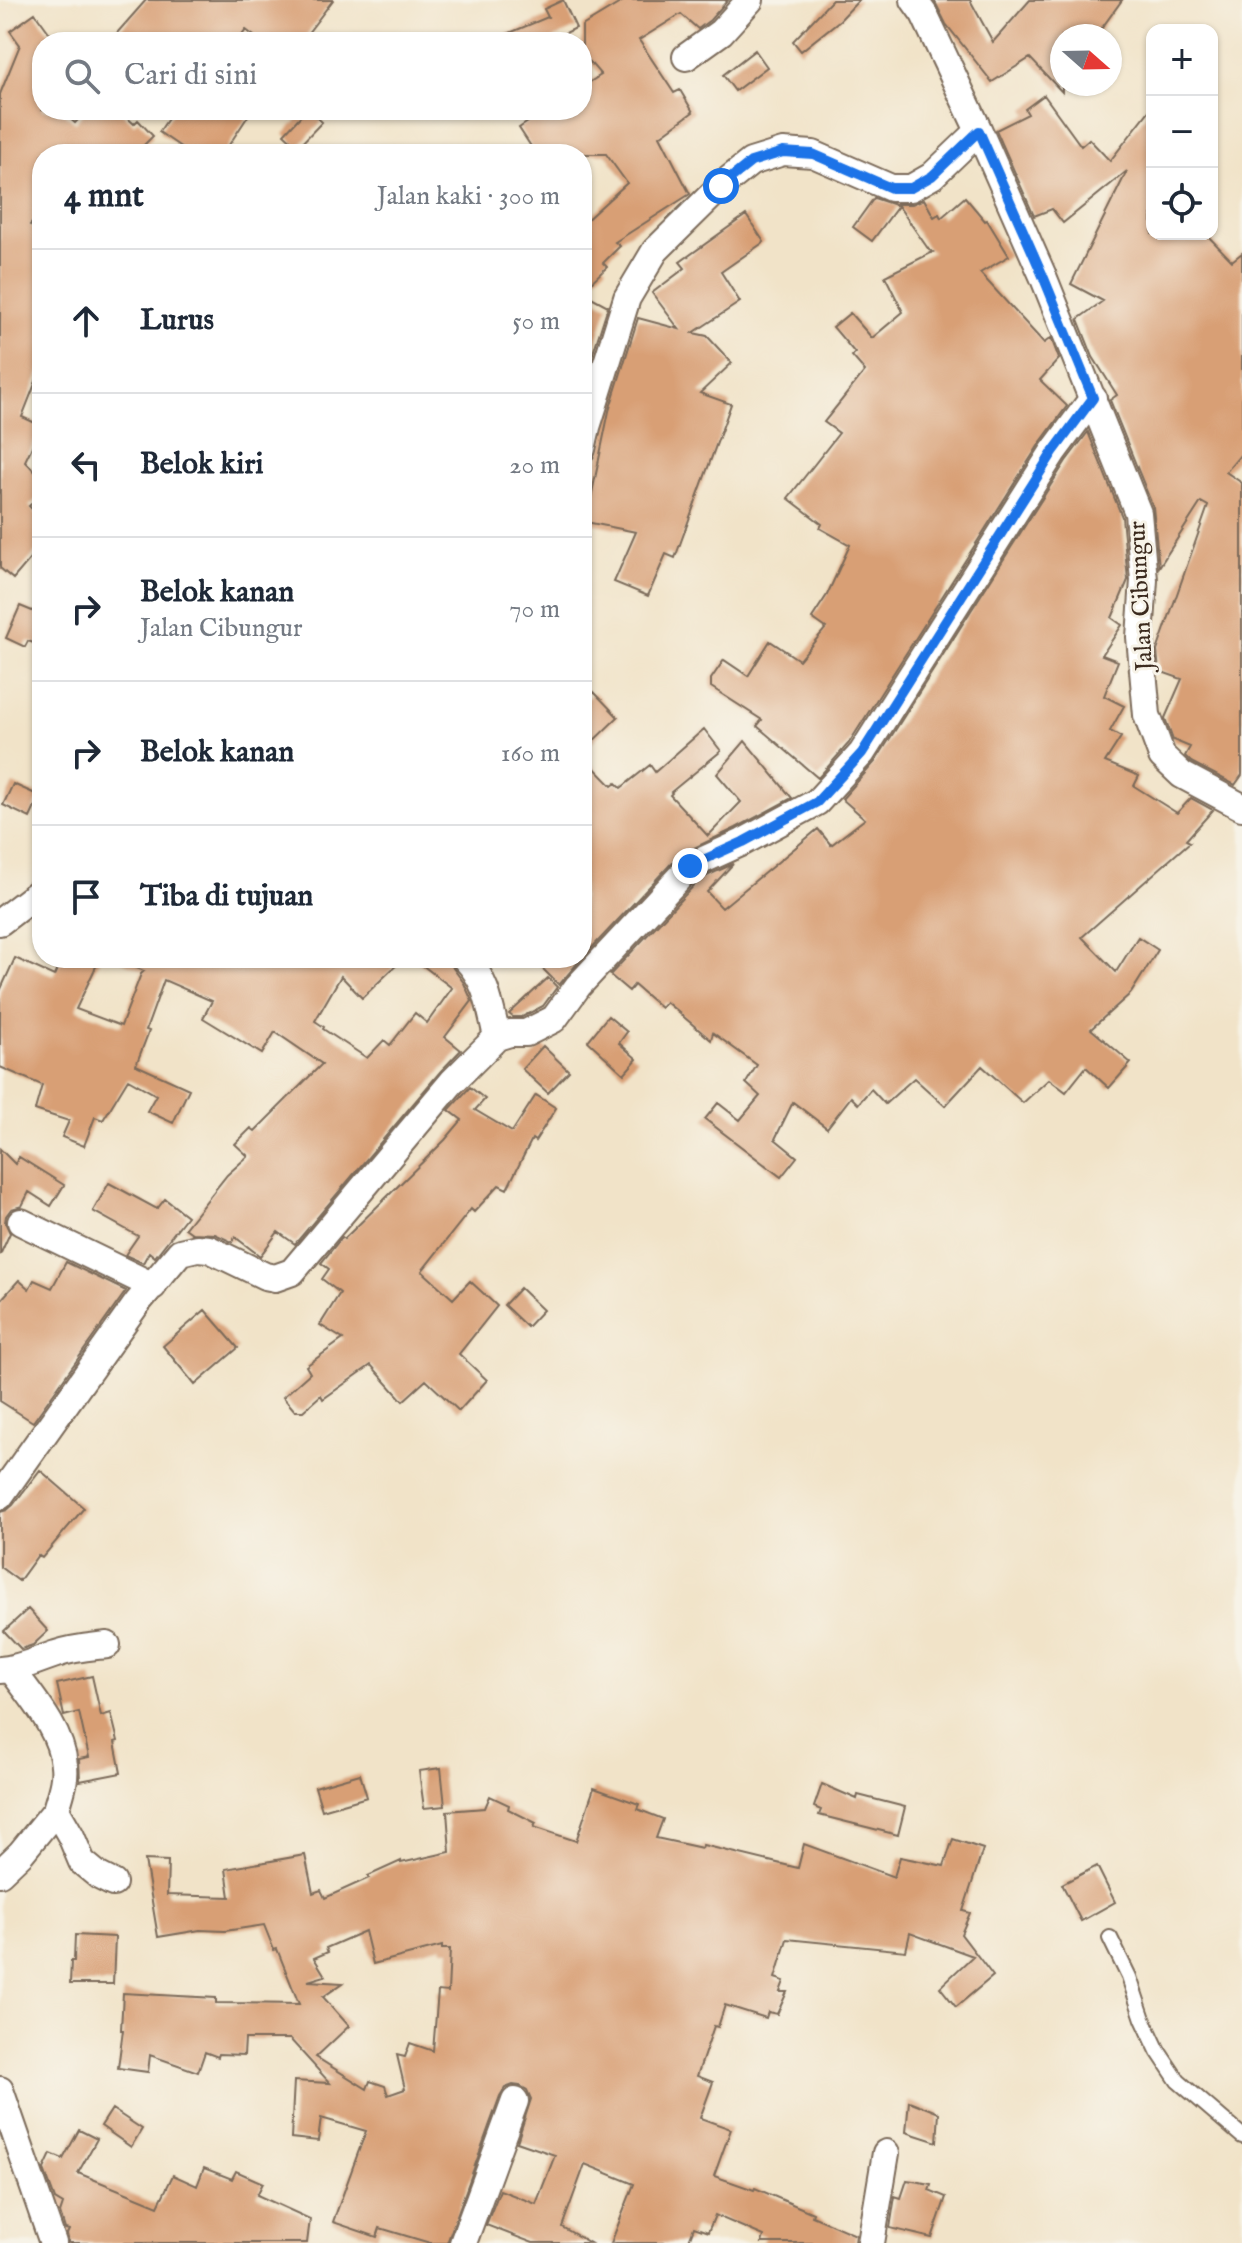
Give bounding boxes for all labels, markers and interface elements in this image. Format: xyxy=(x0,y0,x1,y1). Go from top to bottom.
north arrow xyxy=(1050,24,1122,96)
map controls xyxy=(1146,24,1218,240)
button: + xyxy=(1146,24,1218,96)
search box xyxy=(32,32,592,120)
icon: search xyxy=(60,54,104,98)
text: Cari di sini xyxy=(124,57,257,95)
button: − xyxy=(1146,96,1218,168)
route start xyxy=(703,168,739,204)
button: locate xyxy=(1146,168,1218,240)
text: 4 mnt xyxy=(64,175,144,218)
text: Jalan kaki · 300 m xyxy=(377,180,560,213)
icon: ahead xyxy=(64,299,108,343)
text: Lurus xyxy=(140,302,214,340)
text: 50 m xyxy=(512,305,560,338)
icon: left xyxy=(64,443,108,487)
text: Belok kiri xyxy=(140,446,263,484)
text: 20 m xyxy=(509,449,560,482)
street label: Jalan Cibungur xyxy=(1122,520,1161,675)
text: Belok kanan xyxy=(140,574,294,612)
icon: right xyxy=(64,587,108,631)
text: 70 m xyxy=(509,593,560,626)
text: Jalan Cibungur xyxy=(140,612,303,645)
icon: right xyxy=(64,731,108,775)
text: Belok kanan xyxy=(140,734,294,772)
text: 160 m xyxy=(501,737,560,770)
route end xyxy=(672,848,708,884)
icon: arrive xyxy=(64,875,108,919)
text: Tiba di tujuan xyxy=(140,878,313,916)

